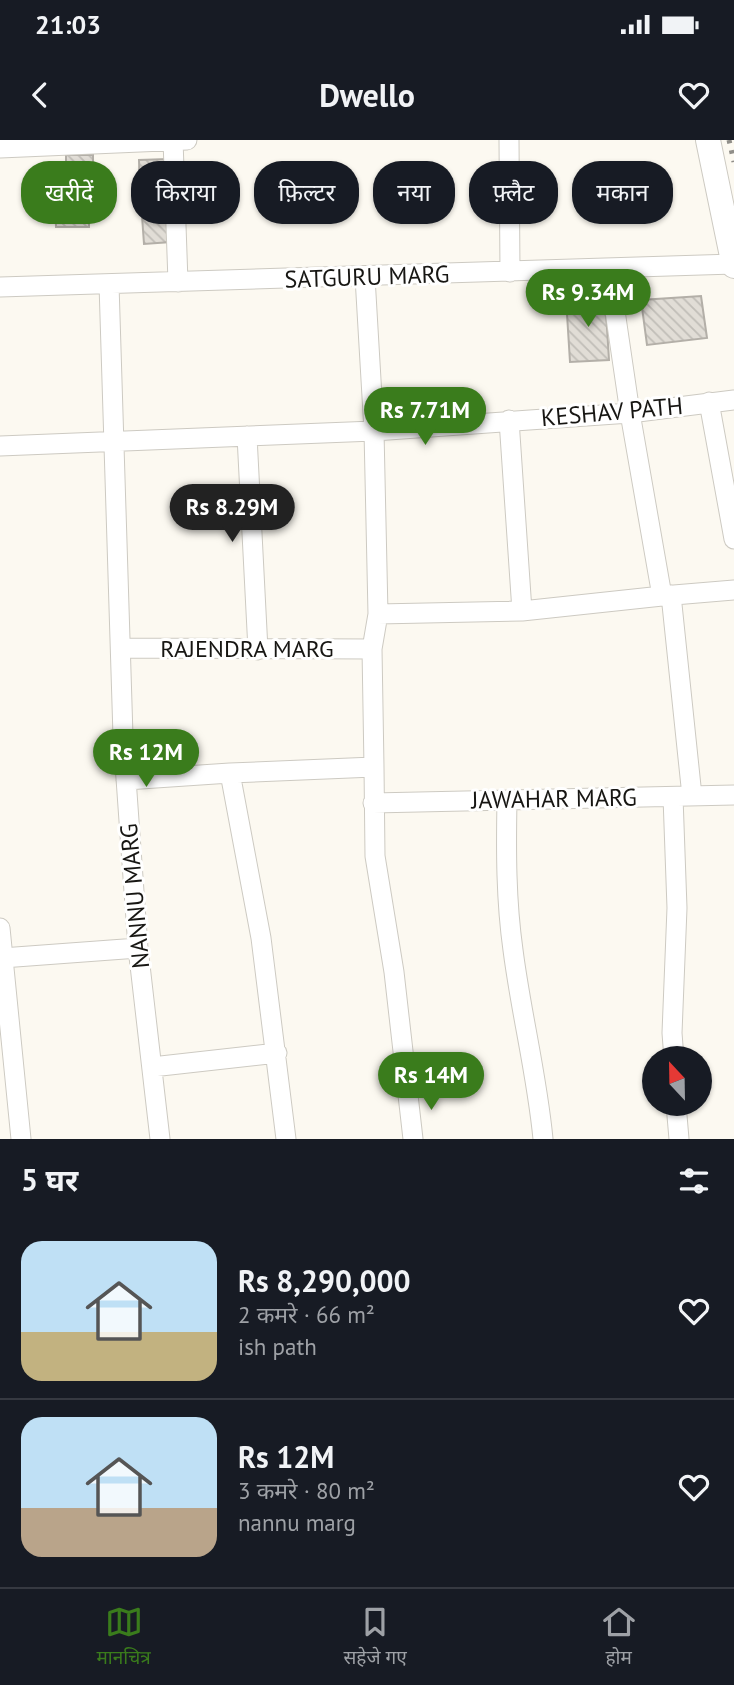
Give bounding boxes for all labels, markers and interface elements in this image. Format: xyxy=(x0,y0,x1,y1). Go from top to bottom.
text: 21:03 xyxy=(35,8,101,41)
text: Dwello xyxy=(319,74,415,116)
icon: back xyxy=(21,76,59,114)
icon: heart xyxy=(675,76,713,114)
chip: खरीदें xyxy=(21,161,117,224)
chip: किराया xyxy=(131,161,240,224)
chip: फ़िल्टर xyxy=(254,161,359,224)
chip: नया xyxy=(373,161,455,224)
chip: फ़्लैट xyxy=(469,161,558,224)
chip: मकान xyxy=(572,161,673,224)
street label: SATGURU MARG xyxy=(284,258,450,295)
pin: Rs 9.34M xyxy=(516,270,660,329)
text: Rs 9.34M xyxy=(542,277,634,306)
pin: Rs 7.71M xyxy=(353,387,497,447)
street label: KESHAV PATH xyxy=(540,390,684,433)
text: Rs 7.71M xyxy=(380,395,470,424)
pin: Rs 8.29M xyxy=(160,484,304,544)
text: Rs 8.29M xyxy=(186,492,278,521)
street label: RAJENDRA MARG xyxy=(160,633,334,664)
pin: Rs 12M xyxy=(89,730,203,789)
text: Rs 12M xyxy=(109,737,183,766)
street label: JAWAHAR MARG xyxy=(470,782,637,815)
street label: NANNU MARG xyxy=(113,822,156,970)
north arrow xyxy=(642,1046,712,1116)
map controls xyxy=(642,1046,712,1116)
pin: Rs 14M xyxy=(374,1052,488,1112)
text: Rs 14M xyxy=(394,1060,468,1089)
text: 5 घर xyxy=(21,1160,78,1199)
icon: filters xyxy=(675,1162,713,1200)
text: Rs 8,290,000 xyxy=(238,1261,411,1300)
icon: home xyxy=(77,1269,161,1353)
icon: heart xyxy=(675,1292,713,1330)
text: 2 कमरे · 66 m² xyxy=(238,1300,375,1329)
text: ish path xyxy=(238,1332,317,1361)
text: Rs 12M xyxy=(238,1437,334,1476)
icon: home xyxy=(77,1445,161,1529)
icon: heart xyxy=(675,1468,713,1506)
text: 3 कमरे · 80 m² xyxy=(238,1476,375,1505)
text: nannu marg xyxy=(238,1508,356,1537)
tab: मानचित्र xyxy=(96,1603,151,1672)
tab: सहेजे गए xyxy=(343,1603,407,1672)
tab: होम xyxy=(600,1603,638,1672)

